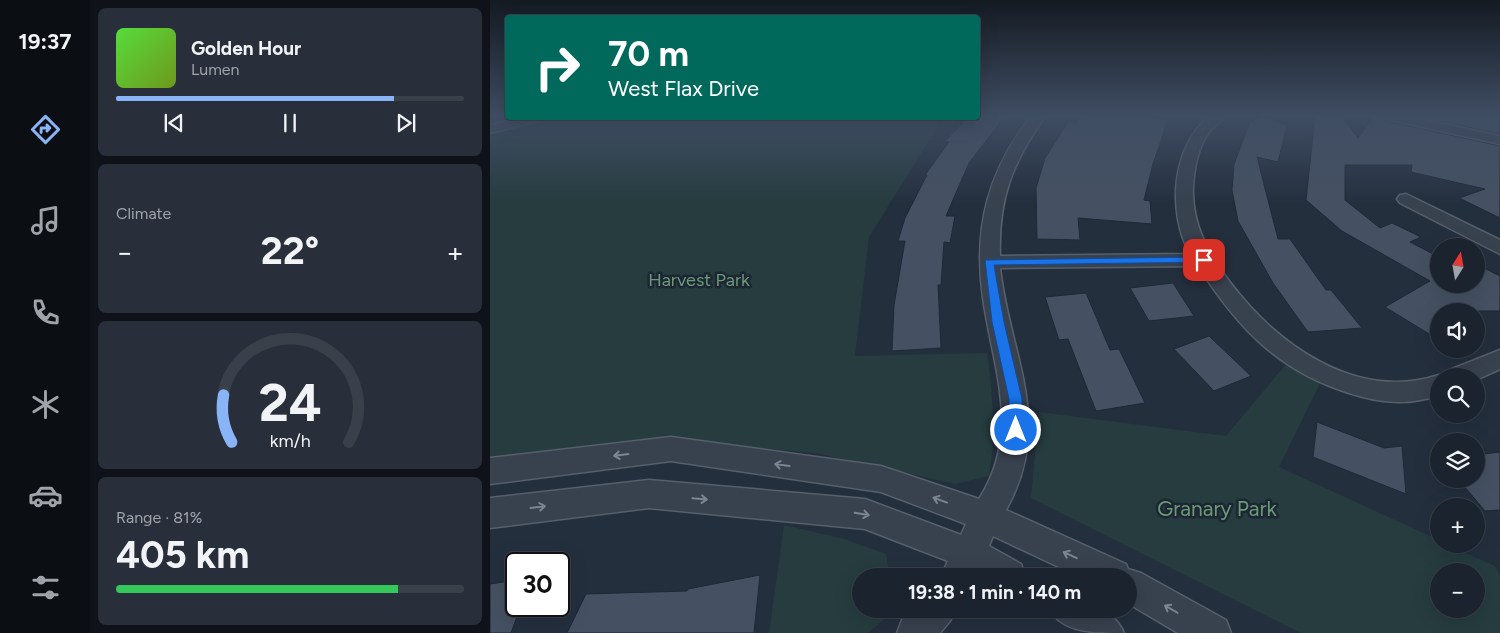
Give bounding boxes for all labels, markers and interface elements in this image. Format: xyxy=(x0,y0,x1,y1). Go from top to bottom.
text: 19:37 xyxy=(18,28,72,55)
text: 70 m xyxy=(608,33,689,75)
icon: right xyxy=(525,35,590,100)
text: Golden Hour xyxy=(191,37,301,60)
text: Lumen xyxy=(191,60,240,79)
text: West Flax Drive xyxy=(608,75,759,102)
icon: previous xyxy=(160,109,188,137)
icon: pause xyxy=(276,109,304,137)
icon: next xyxy=(392,109,420,137)
icon: directions xyxy=(28,112,63,147)
icon: music xyxy=(28,203,63,238)
text: Climate xyxy=(116,204,171,223)
text: 22° xyxy=(261,228,319,274)
text: − xyxy=(116,235,133,269)
text: + xyxy=(447,235,464,269)
north arrow xyxy=(1430,238,1485,292)
map controls xyxy=(1430,238,1485,618)
pin xyxy=(1183,239,1225,281)
icon: arrive xyxy=(1190,246,1218,274)
park label: Harvest Park xyxy=(648,269,750,291)
icon: phone xyxy=(28,295,63,330)
button: sound xyxy=(1430,303,1485,358)
button: search xyxy=(1430,368,1485,423)
text: 24 xyxy=(258,372,322,434)
icon: climate xyxy=(28,387,63,422)
position arrow xyxy=(989,403,1041,455)
text: km/h xyxy=(270,430,310,451)
button: layers xyxy=(1430,433,1485,488)
one-way arrow xyxy=(613,450,629,460)
one-way arrow xyxy=(774,460,790,470)
icon: car xyxy=(28,478,63,513)
one-way arrow xyxy=(692,494,708,504)
one-way arrow xyxy=(932,495,948,504)
park label: Granary Park xyxy=(1157,496,1278,521)
button: + xyxy=(1430,498,1485,553)
one-way arrow xyxy=(530,502,546,512)
text: Range · 81% xyxy=(116,508,202,527)
one-way arrow xyxy=(853,510,869,519)
text: 405 km xyxy=(116,532,249,578)
one-way arrow xyxy=(1063,549,1078,559)
speed limit sign: 30 xyxy=(505,552,570,617)
button: − xyxy=(1430,563,1485,618)
icon: filters xyxy=(28,570,63,605)
text: 19:38 · 1 min · 140 m xyxy=(908,581,1081,604)
one-way arrow xyxy=(1164,604,1179,613)

